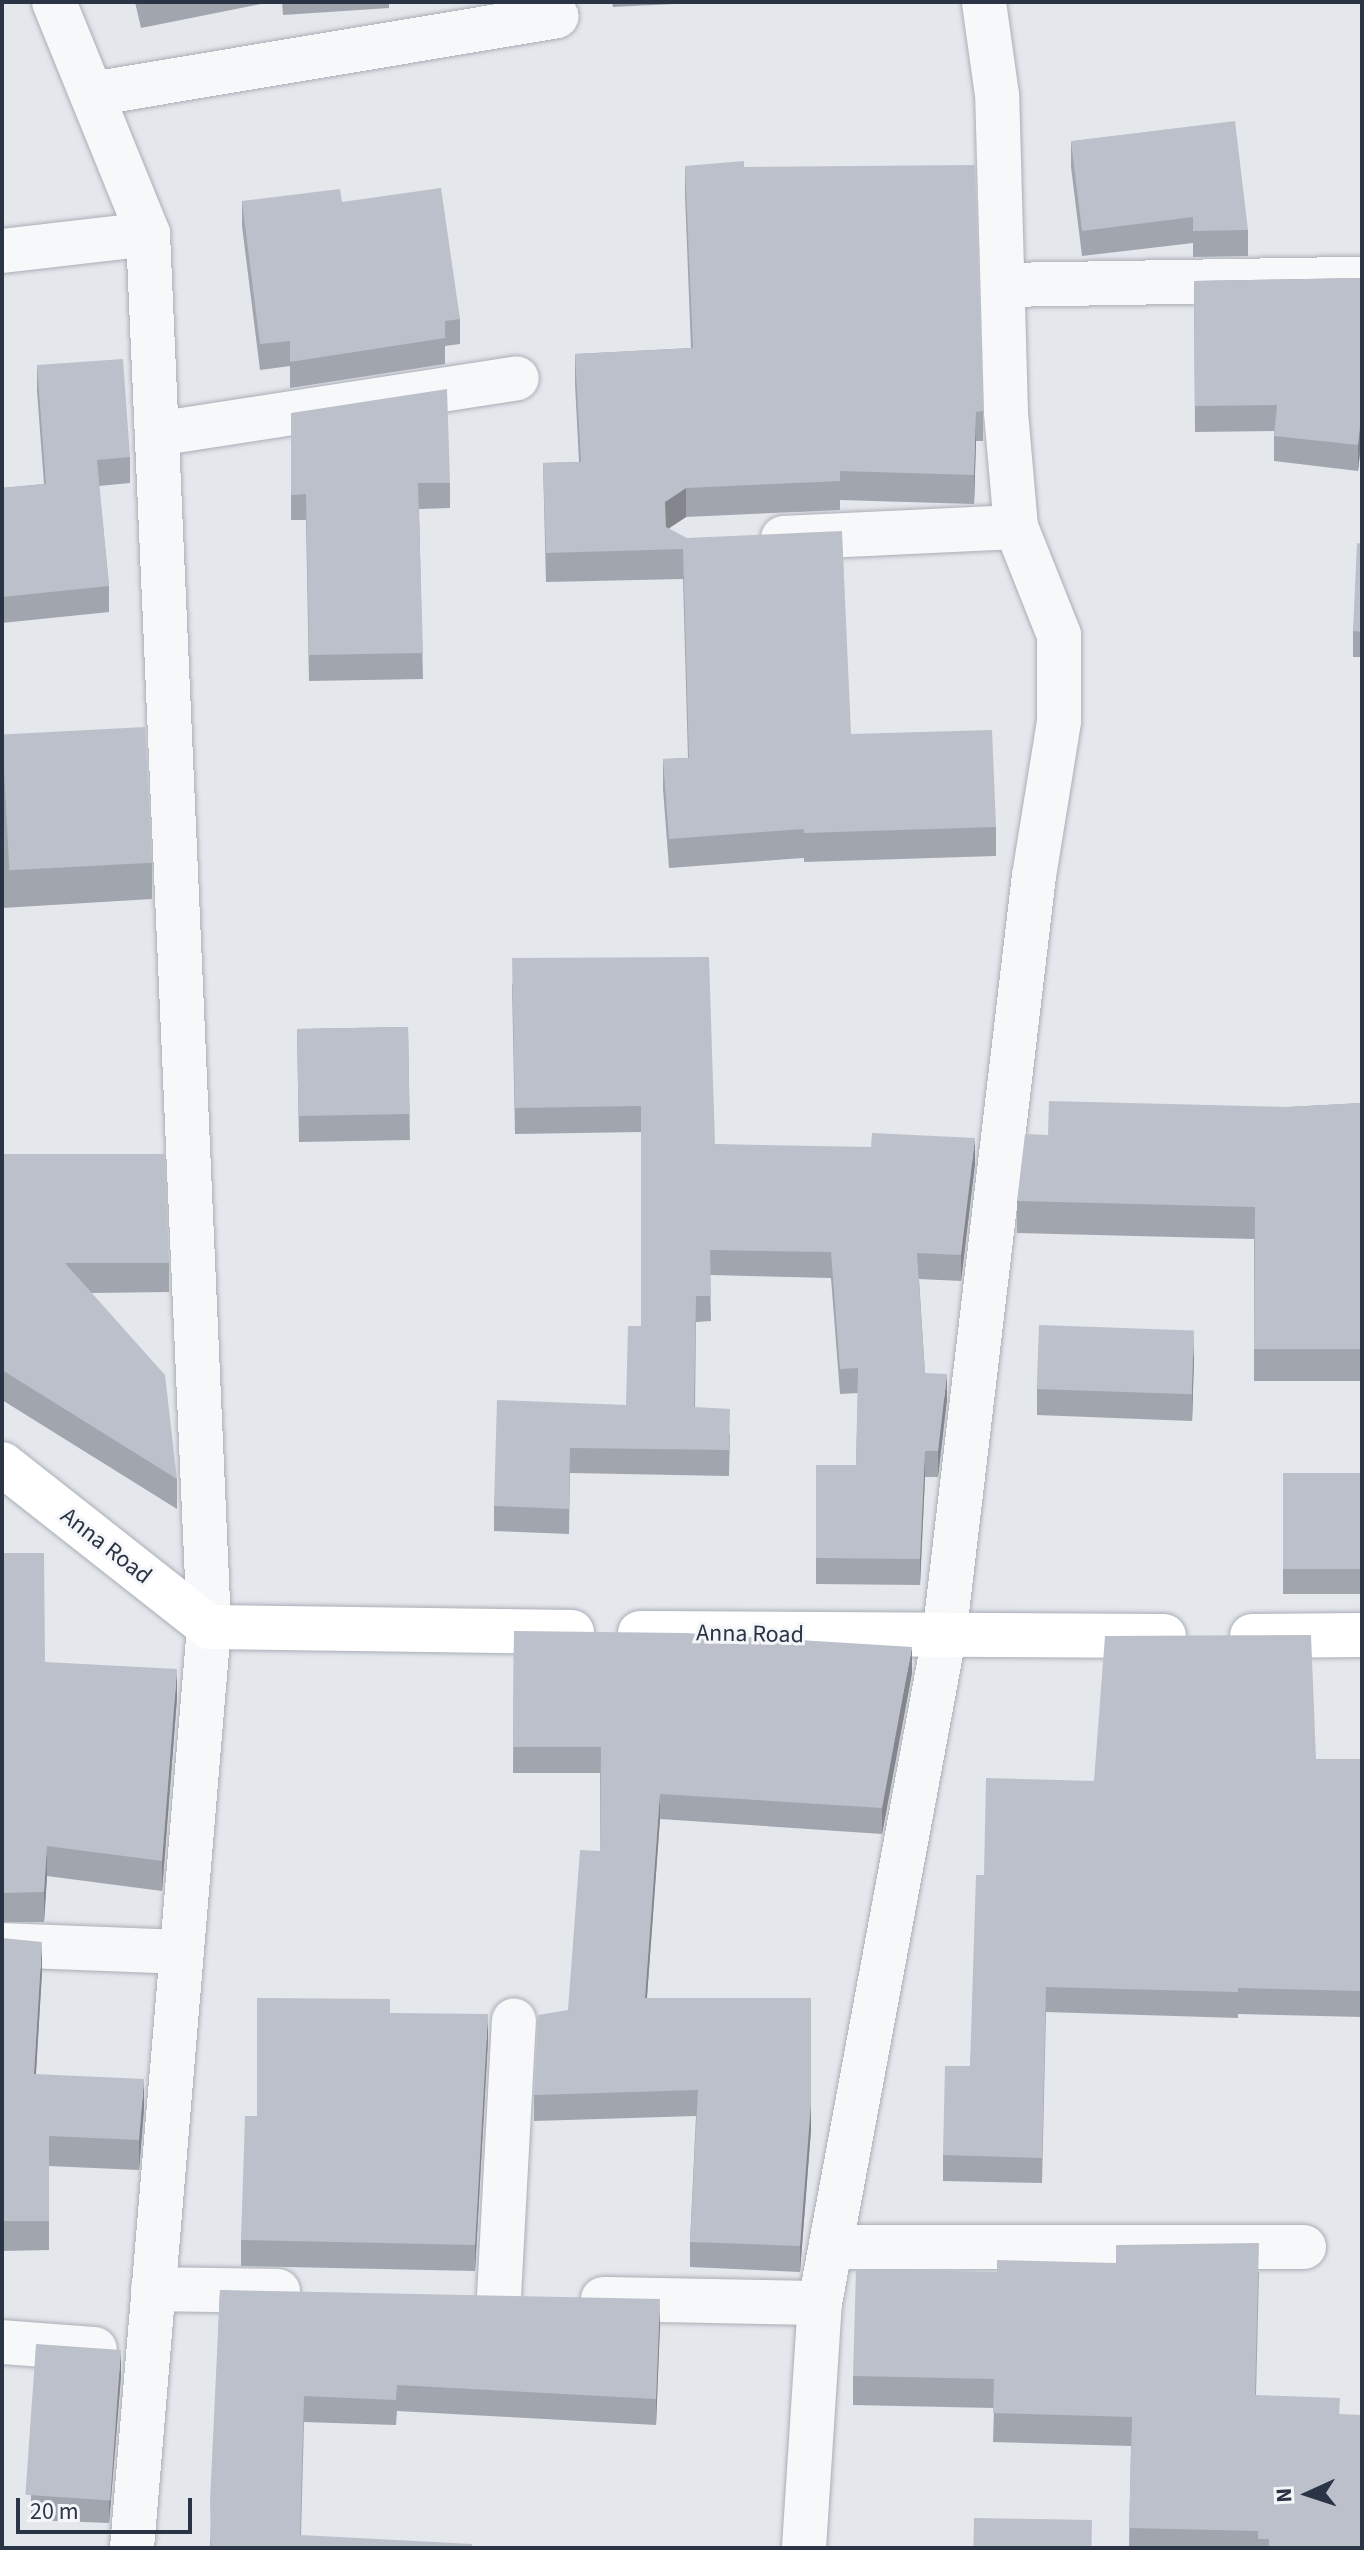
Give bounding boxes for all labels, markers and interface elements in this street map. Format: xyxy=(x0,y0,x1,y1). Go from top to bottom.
street label: Anna Road xyxy=(55,1502,157,1590)
street label: Anna Road xyxy=(696,1619,804,1649)
north arrow xyxy=(1268,2454,1348,2534)
scale bar xyxy=(20,2482,196,2532)
text: N xyxy=(1268,2487,1300,2503)
text: 20 m xyxy=(30,2494,79,2529)

